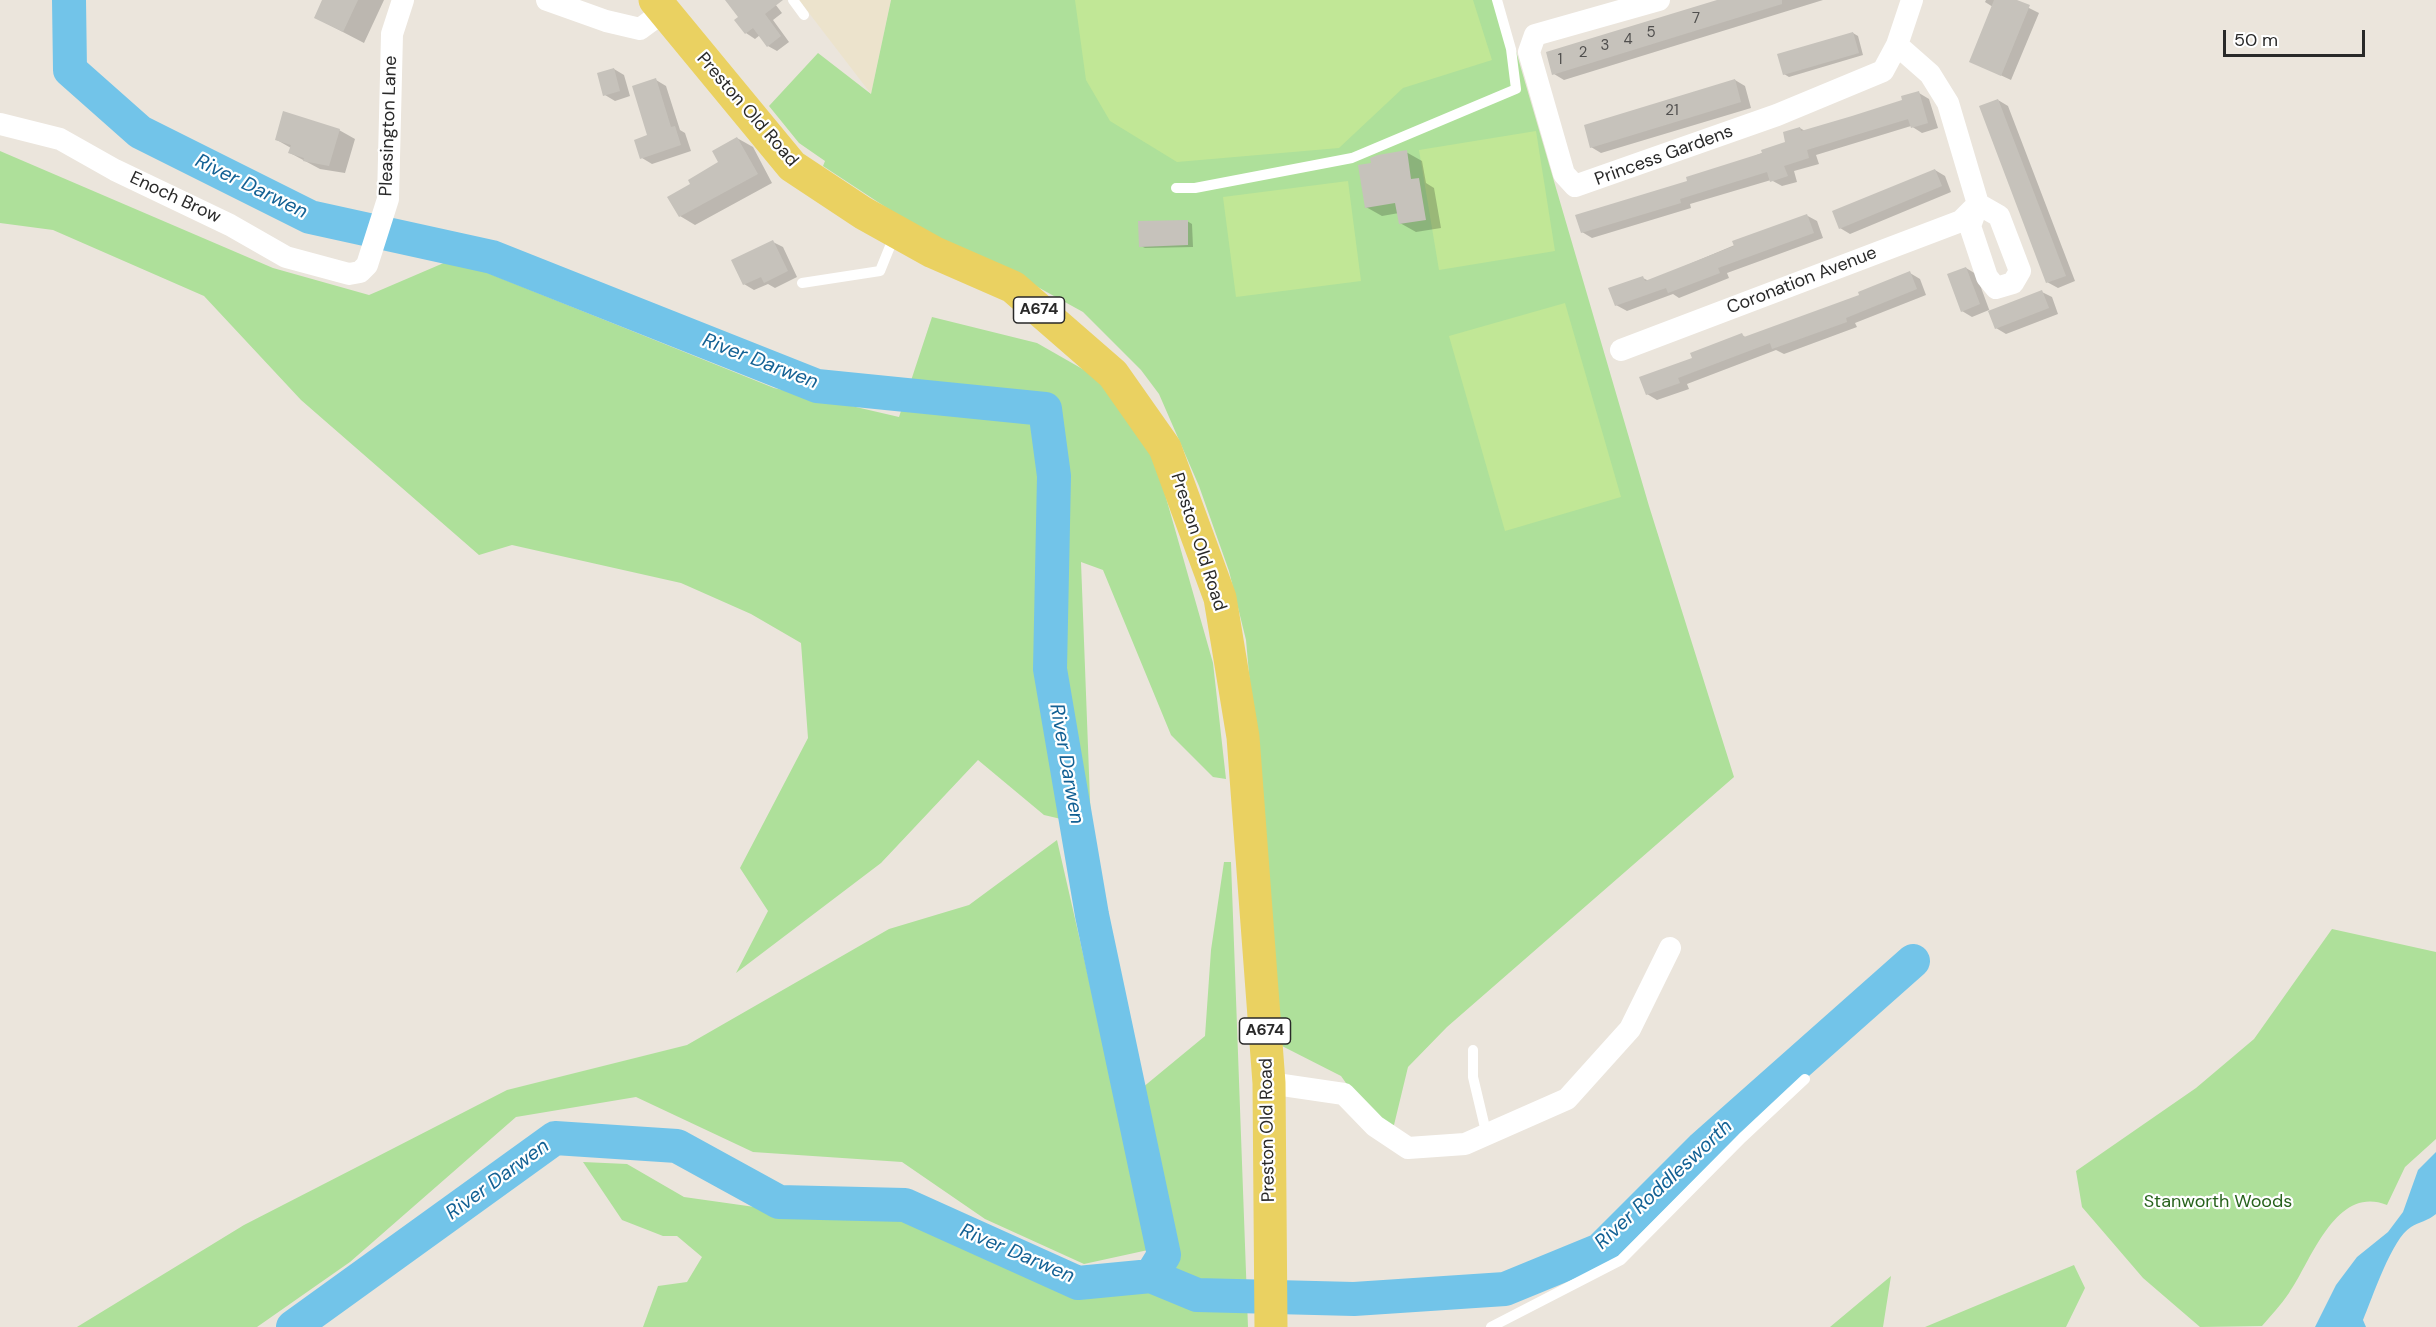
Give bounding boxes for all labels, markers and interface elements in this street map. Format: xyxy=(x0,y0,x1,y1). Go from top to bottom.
house number: 7 xyxy=(1692,10,1700,28)
scale bar xyxy=(2226,18,2368,56)
house number: 5 xyxy=(1646,24,1656,42)
text: 50 m xyxy=(2234,28,2278,52)
house number: 4 xyxy=(1623,31,1633,49)
house number: 3 xyxy=(1601,37,1609,55)
house number: 2 xyxy=(1579,44,1587,62)
street label: Preston Old Road xyxy=(692,49,802,171)
house number: 1 xyxy=(1558,51,1562,69)
street label: Pleasington Lane xyxy=(376,55,402,197)
house number: 21 xyxy=(1665,102,1679,120)
street label: Princess Gardens xyxy=(1592,121,1736,191)
water label: River Darwen xyxy=(191,149,311,225)
street label: Enoch Brow xyxy=(126,168,224,228)
street label: Coronation Avenue xyxy=(1724,242,1880,320)
road number: A674 xyxy=(1014,297,1064,323)
water label: River Darwen xyxy=(699,329,821,395)
street label: Preston Old Road xyxy=(1165,470,1231,614)
water label: River Darwen xyxy=(1044,702,1088,826)
road number: A674 xyxy=(1240,1018,1290,1044)
street label: Preston Old Road xyxy=(1256,1058,1280,1202)
water label: River Roddlesworth xyxy=(1590,1115,1738,1255)
water label: River Darwen xyxy=(442,1134,554,1226)
park label: Stanworth Woods xyxy=(2144,1191,2292,1213)
water label: River Darwen xyxy=(956,1219,1078,1289)

